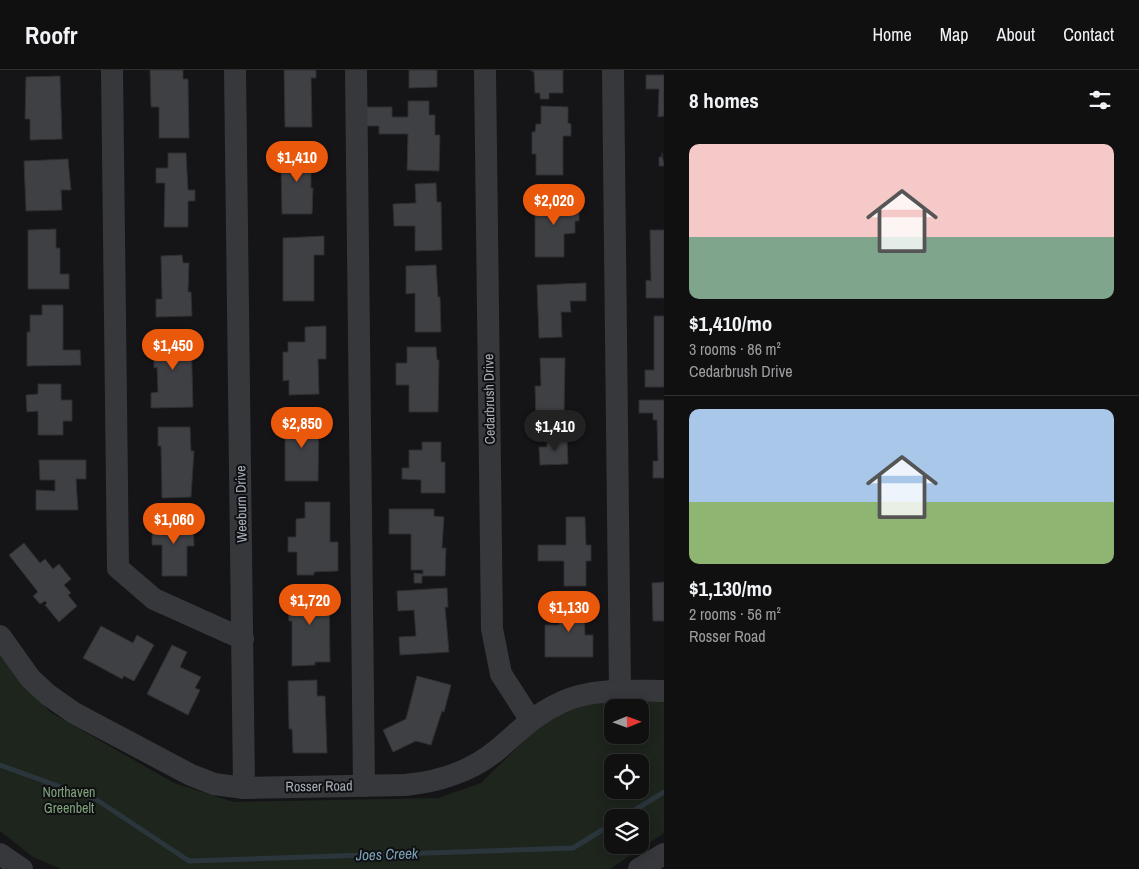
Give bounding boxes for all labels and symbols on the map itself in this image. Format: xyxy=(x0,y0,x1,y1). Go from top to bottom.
pin: $1,410 xyxy=(256,140,338,183)
pin: $2,020 xyxy=(513,184,595,226)
pin: $1,450 xyxy=(132,328,214,371)
street label: Cedarbrush Drive xyxy=(479,354,499,444)
pin: $2,850 xyxy=(261,406,343,449)
pin: $1,410 xyxy=(514,410,596,452)
street label: Weeburn Drive xyxy=(231,465,251,543)
pin: $1,060 xyxy=(133,502,215,545)
pin: $1,720 xyxy=(269,584,351,626)
pin: $1,130 xyxy=(528,590,610,633)
north arrow xyxy=(604,699,649,744)
street label: Rosser Road xyxy=(285,776,353,796)
park label: Northaven Greenbelt xyxy=(43,783,95,817)
water label: Joes Creek xyxy=(355,842,419,866)

